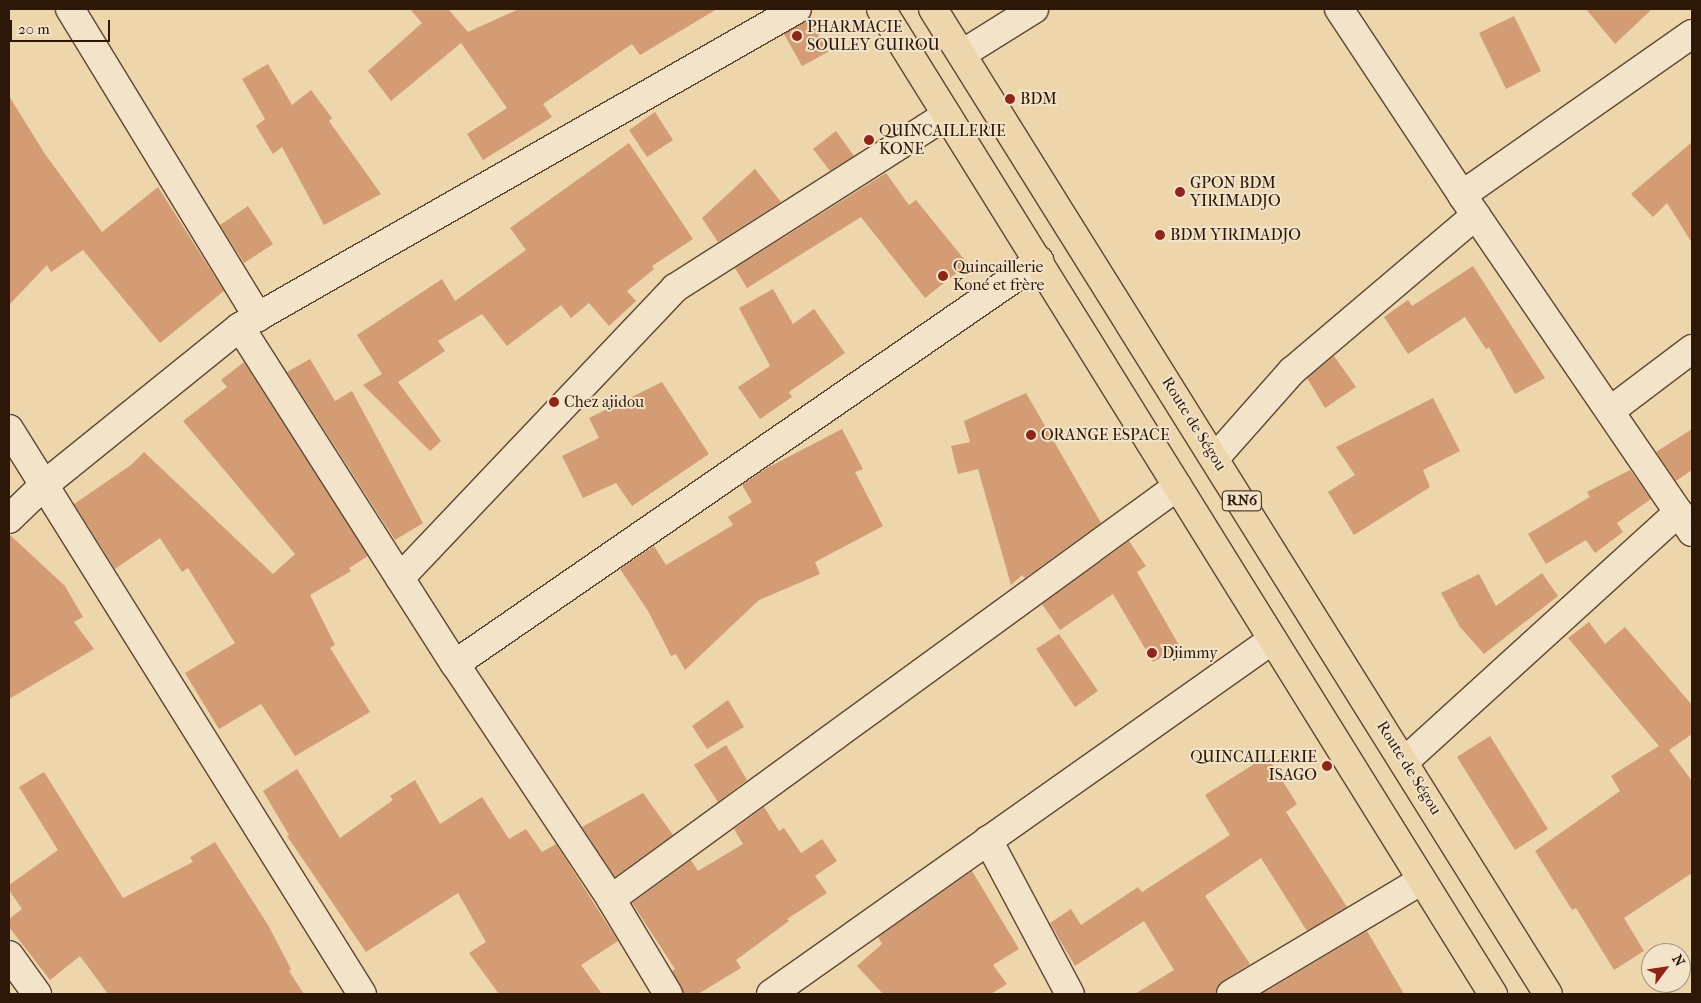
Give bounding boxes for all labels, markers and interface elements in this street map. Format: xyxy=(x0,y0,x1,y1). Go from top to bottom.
scale bar xyxy=(12,10,112,42)
place label: PHARMACIE SOULEY GUIROU xyxy=(807,17,940,55)
text: 20 m xyxy=(18,20,50,38)
marker: PHARMACIE SOULEY GUIROU xyxy=(791,30,803,42)
place label: BDM xyxy=(1020,89,1057,109)
marker: BDM xyxy=(1004,93,1016,105)
place label: QUINCAILLERIE KONE xyxy=(879,121,1006,159)
marker: QUINCAILLERIE KONE xyxy=(863,134,875,146)
place label: GPON BDM YIRIMADJO xyxy=(1190,173,1281,211)
marker: GPON BDM YIRIMADJO xyxy=(1174,186,1186,198)
place label: BDM YIRIMADJO xyxy=(1170,225,1301,245)
marker: BDM YIRIMADJO xyxy=(1154,229,1166,241)
place label: Quincaillerie Koné et frère xyxy=(953,257,1044,295)
marker: Quincaillerie Koné et frère xyxy=(937,270,949,282)
street label: Route de Ségou xyxy=(1157,373,1231,475)
place label: Chez ajidou xyxy=(564,392,644,412)
marker: Chez ajidou xyxy=(548,396,560,408)
place label: ORANGE ESPACE xyxy=(1041,425,1170,445)
marker: ORANGE ESPACE xyxy=(1025,429,1037,441)
road number: RN6 xyxy=(1221,488,1263,514)
place label: Djimmy xyxy=(1162,643,1218,663)
marker: Djimmy xyxy=(1146,647,1158,659)
street label: Route de Ségou xyxy=(1372,717,1446,819)
place label: QUINCAILLERIE ISAGO xyxy=(1190,747,1317,785)
marker: QUINCAILLERIE ISAGO xyxy=(1321,760,1333,772)
north arrow xyxy=(1641,943,1691,993)
text: N xyxy=(1668,952,1688,969)

